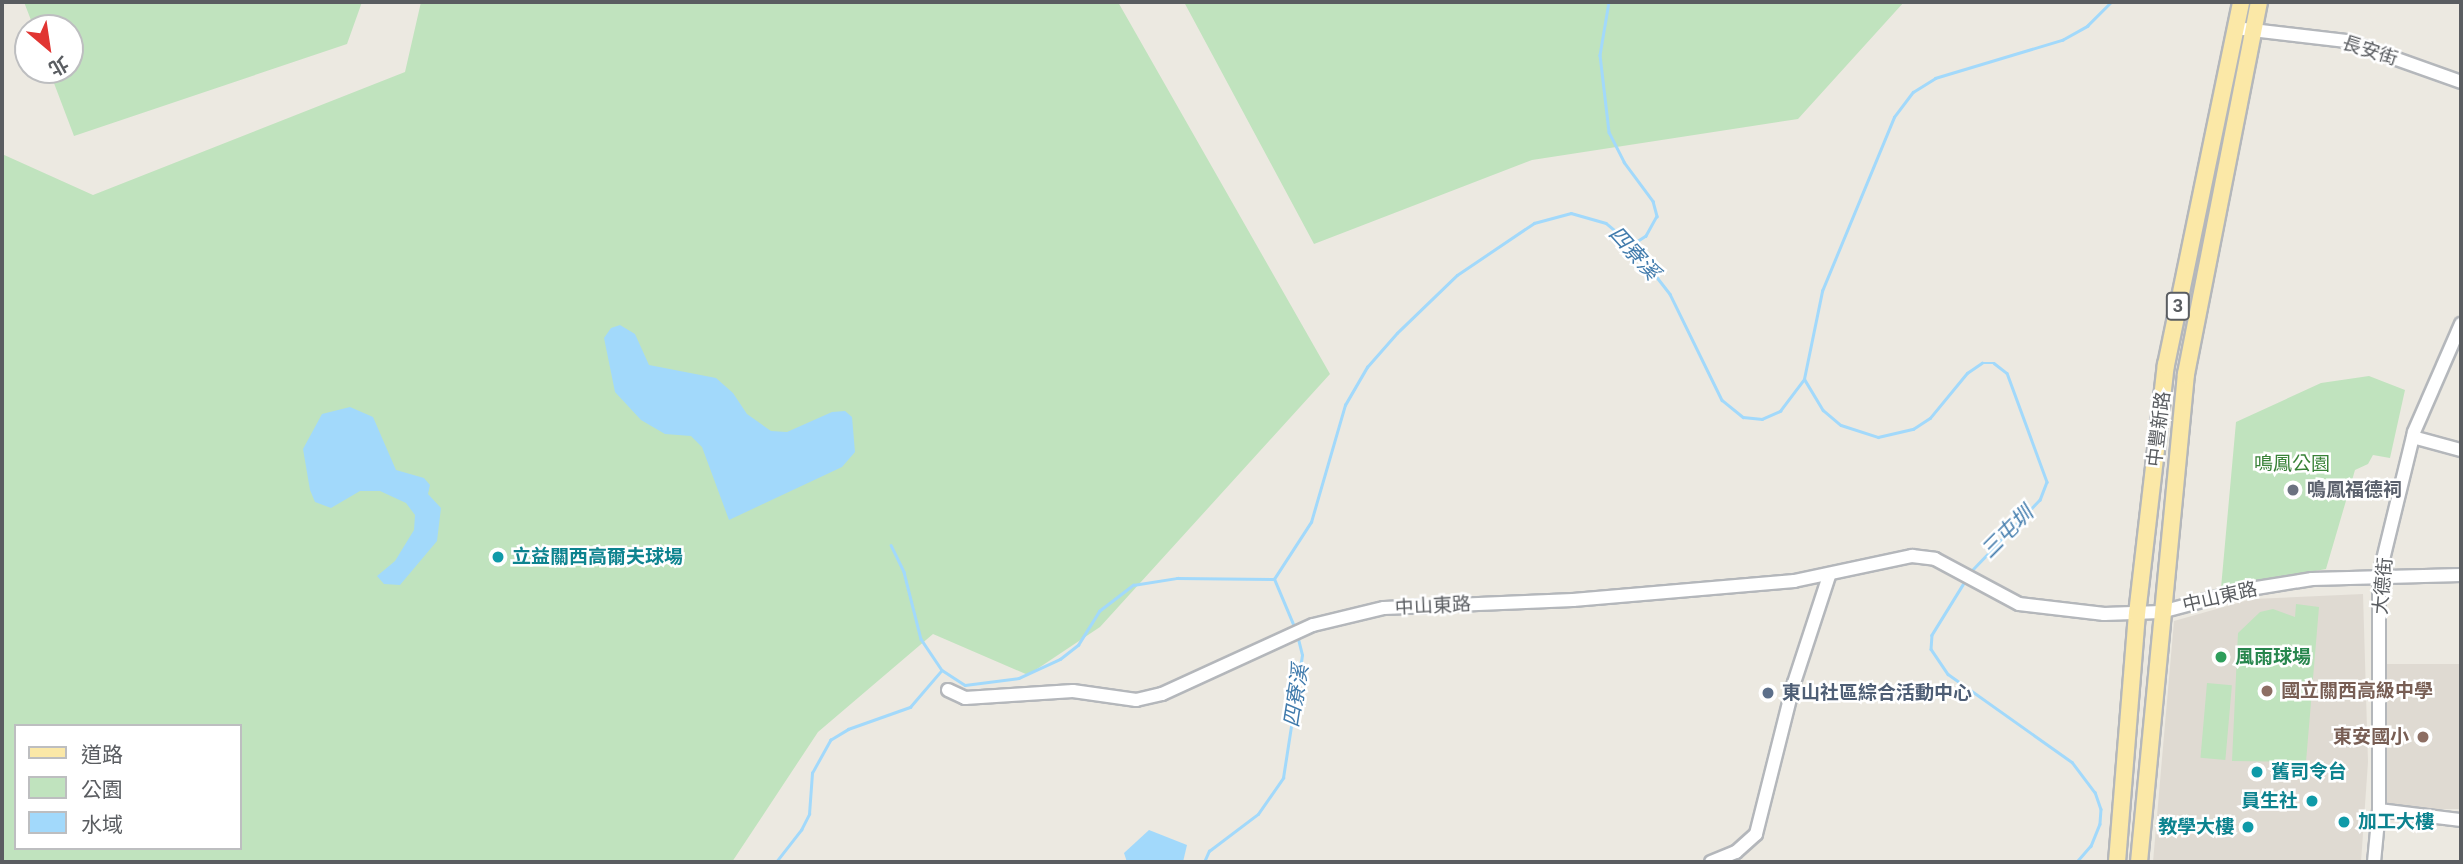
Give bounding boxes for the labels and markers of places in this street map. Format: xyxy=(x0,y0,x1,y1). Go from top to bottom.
place label: 鳴鳳福德祠 xyxy=(2307,479,2402,501)
marker: 鳴鳳福德祠 xyxy=(2285,482,2301,498)
place label: 立益關西高爾夫球場 xyxy=(512,546,683,568)
marker: 立益關西高爾夫球場 xyxy=(490,549,506,565)
place label: 風雨球場 xyxy=(2235,646,2311,668)
marker: 風雨球場 xyxy=(2213,649,2229,665)
place label: 國立關西高級中學 xyxy=(2281,680,2433,702)
place label: 東山社區綜合活動中心 xyxy=(1782,682,1972,704)
marker: 國立關西高級中學 xyxy=(2259,683,2275,699)
marker: 東山社區綜合活動中心 xyxy=(1760,685,1776,701)
place label: 東安國小 xyxy=(2333,726,2409,748)
marker: 東安國小 xyxy=(2415,729,2431,745)
place label: 舊司令台 xyxy=(2271,761,2347,783)
marker: 舊司令台 xyxy=(2249,764,2265,780)
place label: 員生社 xyxy=(2241,790,2298,812)
marker: 員生社 xyxy=(2304,793,2320,809)
place label: 加工大樓 xyxy=(2358,811,2434,833)
marker: 加工大樓 xyxy=(2336,814,2352,830)
place label: 教學大樓 xyxy=(2158,816,2234,838)
marker: 教學大樓 xyxy=(2240,819,2256,835)

